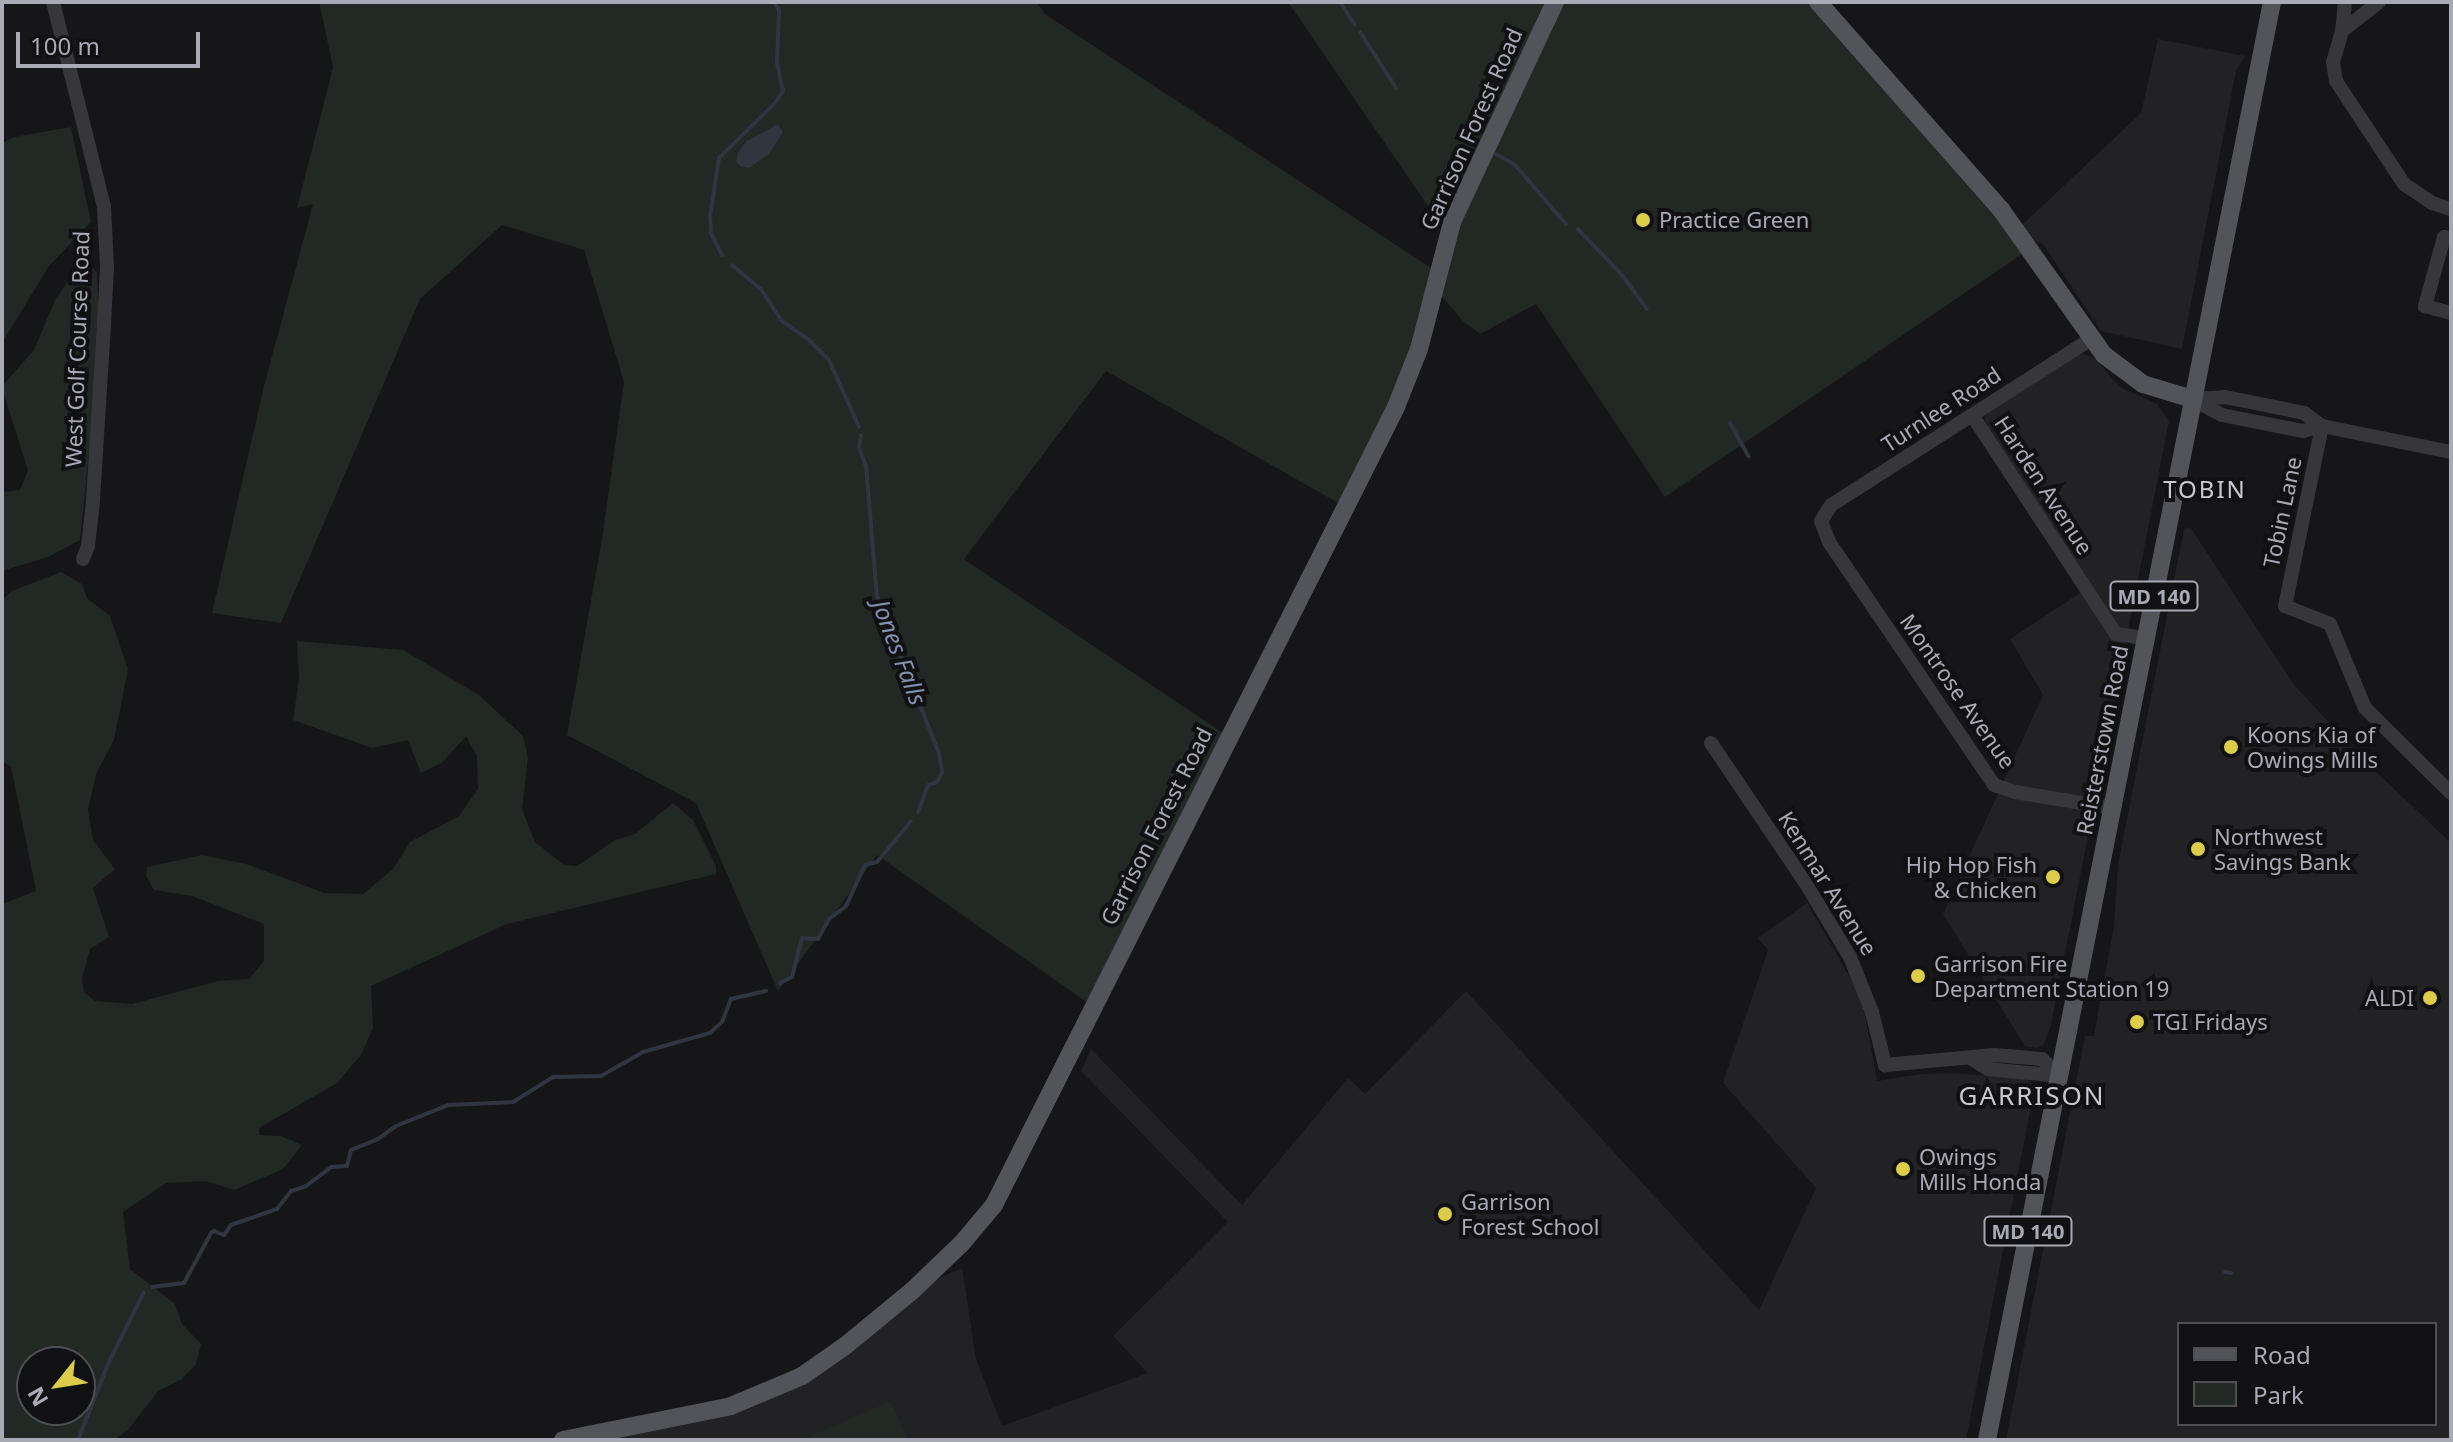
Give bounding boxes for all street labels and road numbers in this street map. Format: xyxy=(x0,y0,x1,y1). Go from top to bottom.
street label: Garrison Forest Road xyxy=(1415,24,1527,234)
street label: West Golf Course Road xyxy=(60,230,94,468)
street label: Turnlee Road xyxy=(1877,361,2005,457)
street label: Harden Avenue xyxy=(1989,411,2099,559)
street label: Tobin Lane xyxy=(2257,454,2307,570)
road number: MD 140 xyxy=(2108,580,2200,612)
street label: Montrose Avenue xyxy=(1895,609,2021,773)
street label: Reisterstown Road xyxy=(2071,643,2133,837)
street label: Garrison Forest Road xyxy=(1095,723,1217,929)
street label: Kenmar Avenue xyxy=(1773,806,1883,960)
road number: MD 140 xyxy=(1982,1215,2074,1247)

